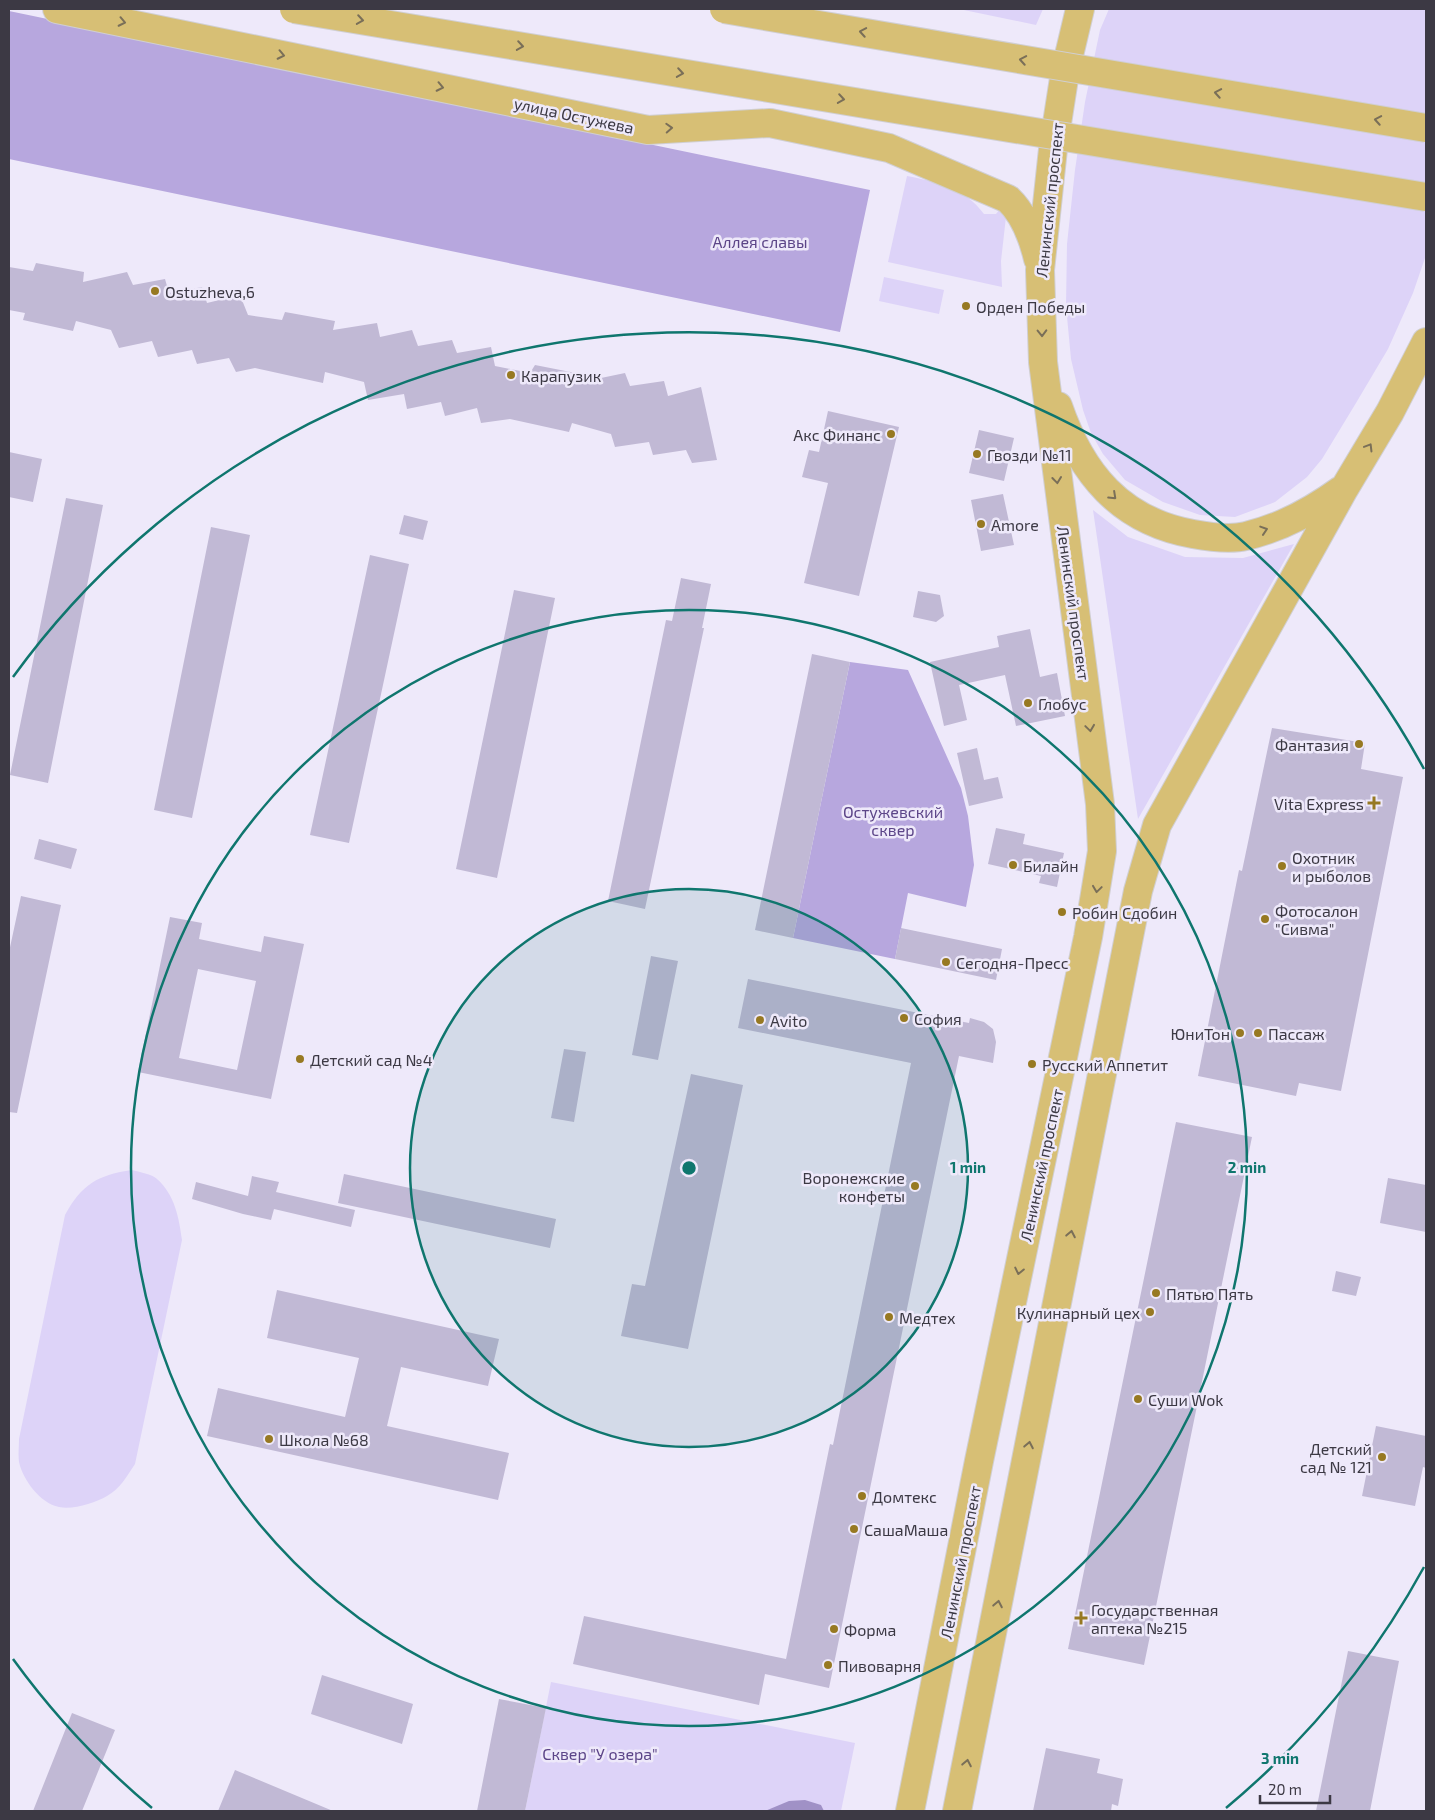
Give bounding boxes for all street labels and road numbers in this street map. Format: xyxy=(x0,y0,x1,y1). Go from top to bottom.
street label: улица Остужева xyxy=(512,93,636,138)
street label: Ленинский проспект xyxy=(1031,121,1067,278)
street label: Ленинский проспект xyxy=(1054,525,1094,682)
street label: Ленинский проспект xyxy=(1016,1087,1067,1243)
street label: Ленинский проспект xyxy=(936,1484,984,1640)

